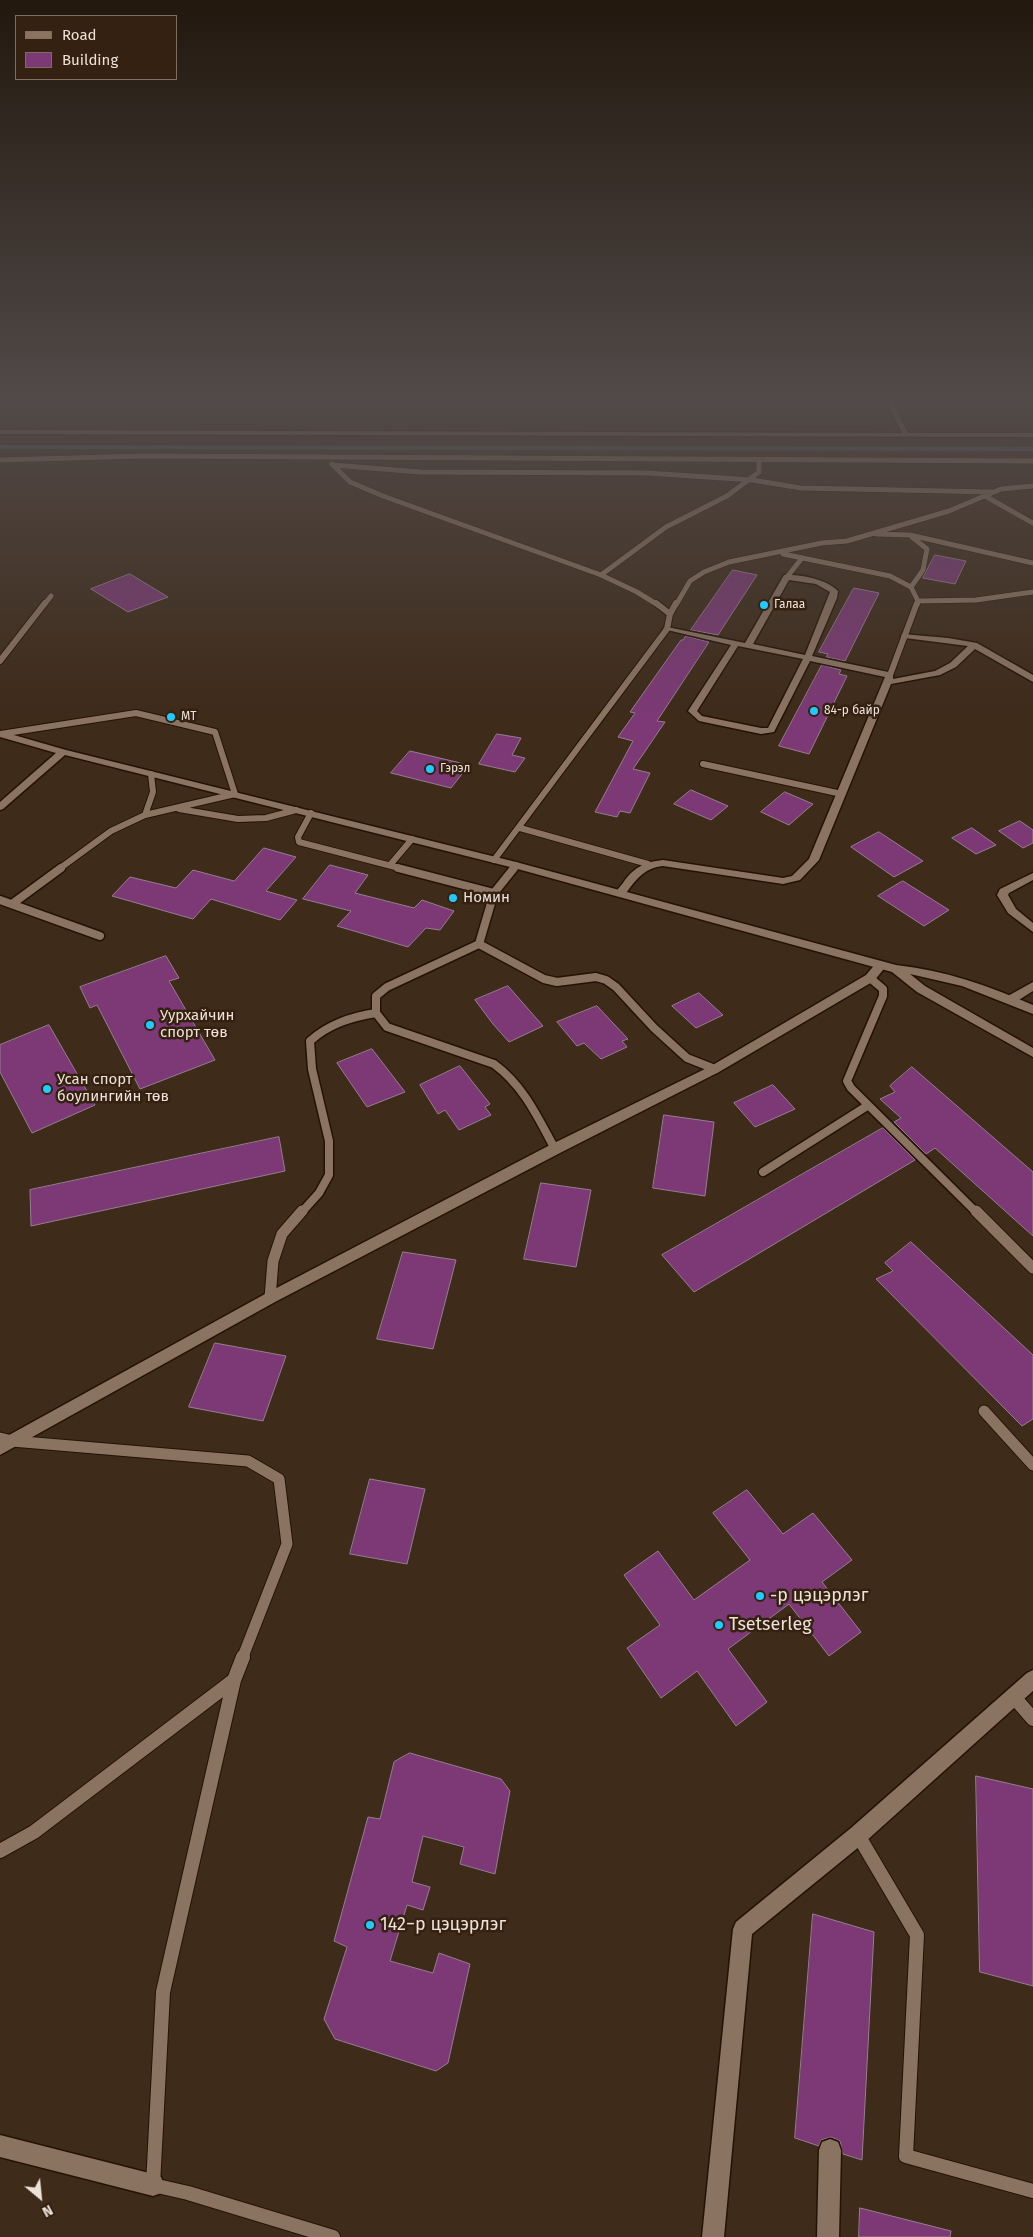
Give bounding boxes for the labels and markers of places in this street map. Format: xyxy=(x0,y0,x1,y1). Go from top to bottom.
place label: Галаа xyxy=(774,598,805,612)
marker: Галаа xyxy=(758,599,770,611)
place label: 84-р байр xyxy=(824,704,880,718)
marker: 84-р байр xyxy=(808,705,820,717)
place label: МТ xyxy=(181,710,196,724)
marker: МТ xyxy=(165,711,177,723)
place label: Гэрэл xyxy=(440,762,470,776)
marker: Гэрэл xyxy=(424,763,436,775)
place label: Номин xyxy=(463,889,510,907)
marker: Номин xyxy=(447,892,459,904)
place label: Уурхайчин спорт төв xyxy=(160,1007,234,1042)
marker: Уурхайчин спорт төв xyxy=(144,1019,156,1031)
place label: Усан спорт боулингийн төв xyxy=(57,1071,169,1106)
marker: Усан спорт боулингийн төв xyxy=(41,1083,53,1095)
place label: -р цэцэрлэг xyxy=(770,1585,869,1607)
marker: -р цэцэрлэг xyxy=(754,1590,766,1602)
place label: Tsetserleg xyxy=(729,1614,812,1636)
marker: Tsetserleg xyxy=(713,1619,725,1631)
place label: 142−р цэцэрлэг xyxy=(380,1914,506,1936)
marker: 142−р цэцэрлэг xyxy=(364,1919,376,1931)

